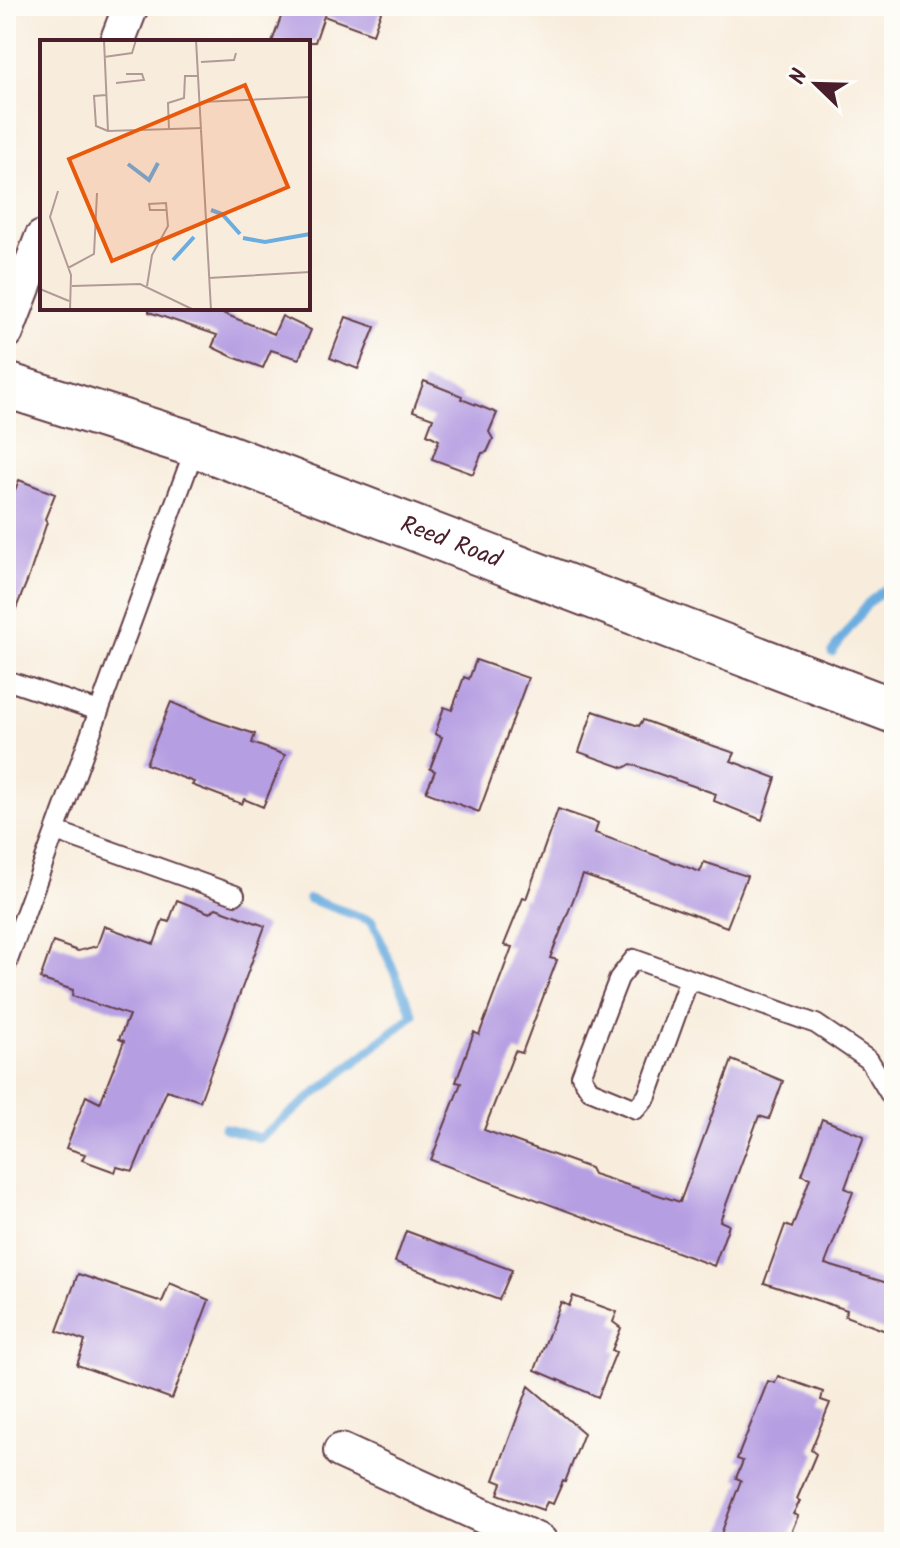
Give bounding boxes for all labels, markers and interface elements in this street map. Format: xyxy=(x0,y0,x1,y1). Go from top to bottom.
inset map xyxy=(40,40,310,310)
north arrow xyxy=(776,44,856,124)
text: N xyxy=(781,64,819,90)
street label: Reed Road xyxy=(395,505,508,579)

